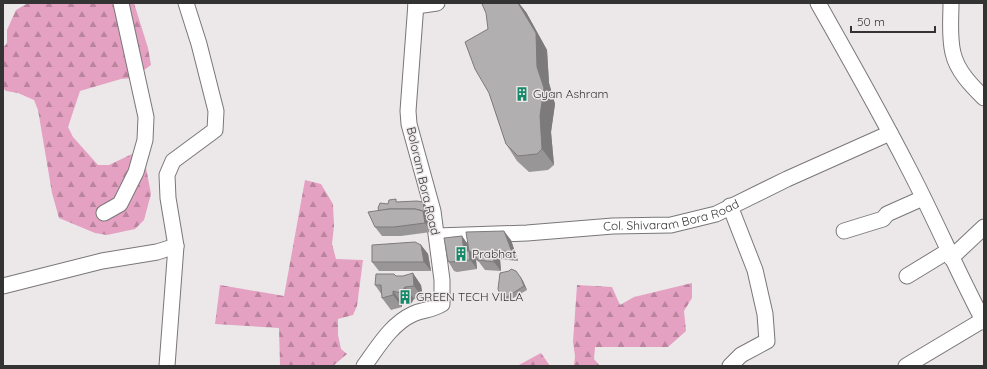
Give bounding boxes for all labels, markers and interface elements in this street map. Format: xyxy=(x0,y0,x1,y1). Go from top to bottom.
scale bar xyxy=(851,8,935,34)
text: 50 m xyxy=(857,14,885,29)
building icon: Gyan Ashram xyxy=(514,86,530,102)
place label: Gyan Ashram xyxy=(533,86,609,101)
street label: Boloram Bora Road xyxy=(404,125,443,237)
street label: Col. Shivaram Bora Road xyxy=(603,196,741,234)
building icon: Prabhat xyxy=(453,246,469,262)
place label: Prabhat xyxy=(472,246,516,261)
building icon: GREEN TECH VILLA xyxy=(397,289,413,305)
place label: GREEN TECH VILLA xyxy=(416,289,524,304)

